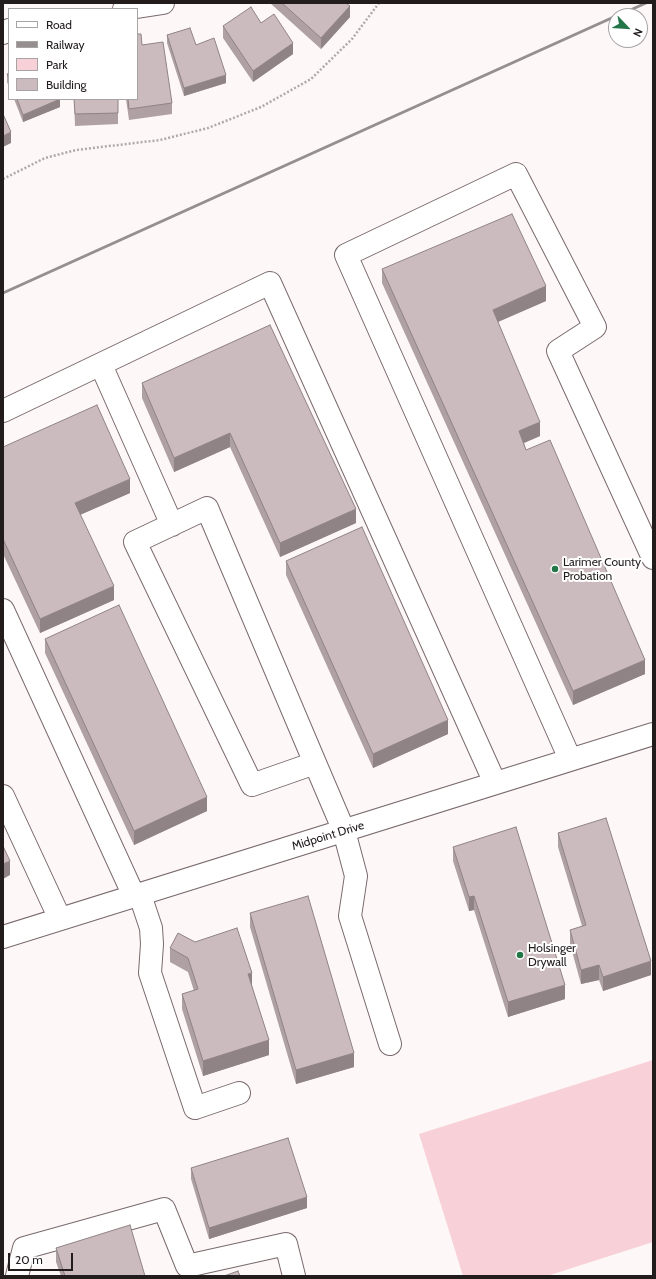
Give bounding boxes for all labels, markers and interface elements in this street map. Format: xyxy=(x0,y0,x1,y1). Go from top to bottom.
legend xyxy=(8,8,138,100)
north arrow xyxy=(608,8,648,48)
text: Road xyxy=(46,17,72,32)
text: N xyxy=(630,26,646,39)
text: Railway xyxy=(46,37,84,52)
text: Park xyxy=(46,57,68,72)
text: Building xyxy=(46,77,87,92)
place label: Larimer County Probation xyxy=(563,555,641,583)
marker: Larimer County Probation xyxy=(550,564,560,574)
street label: Midpoint Drive xyxy=(290,818,366,854)
place label: Holsinger Drywall xyxy=(528,941,576,969)
marker: Holsinger Drywall xyxy=(515,950,525,960)
scale bar xyxy=(10,1245,75,1271)
text: 20 m xyxy=(15,1252,43,1267)

